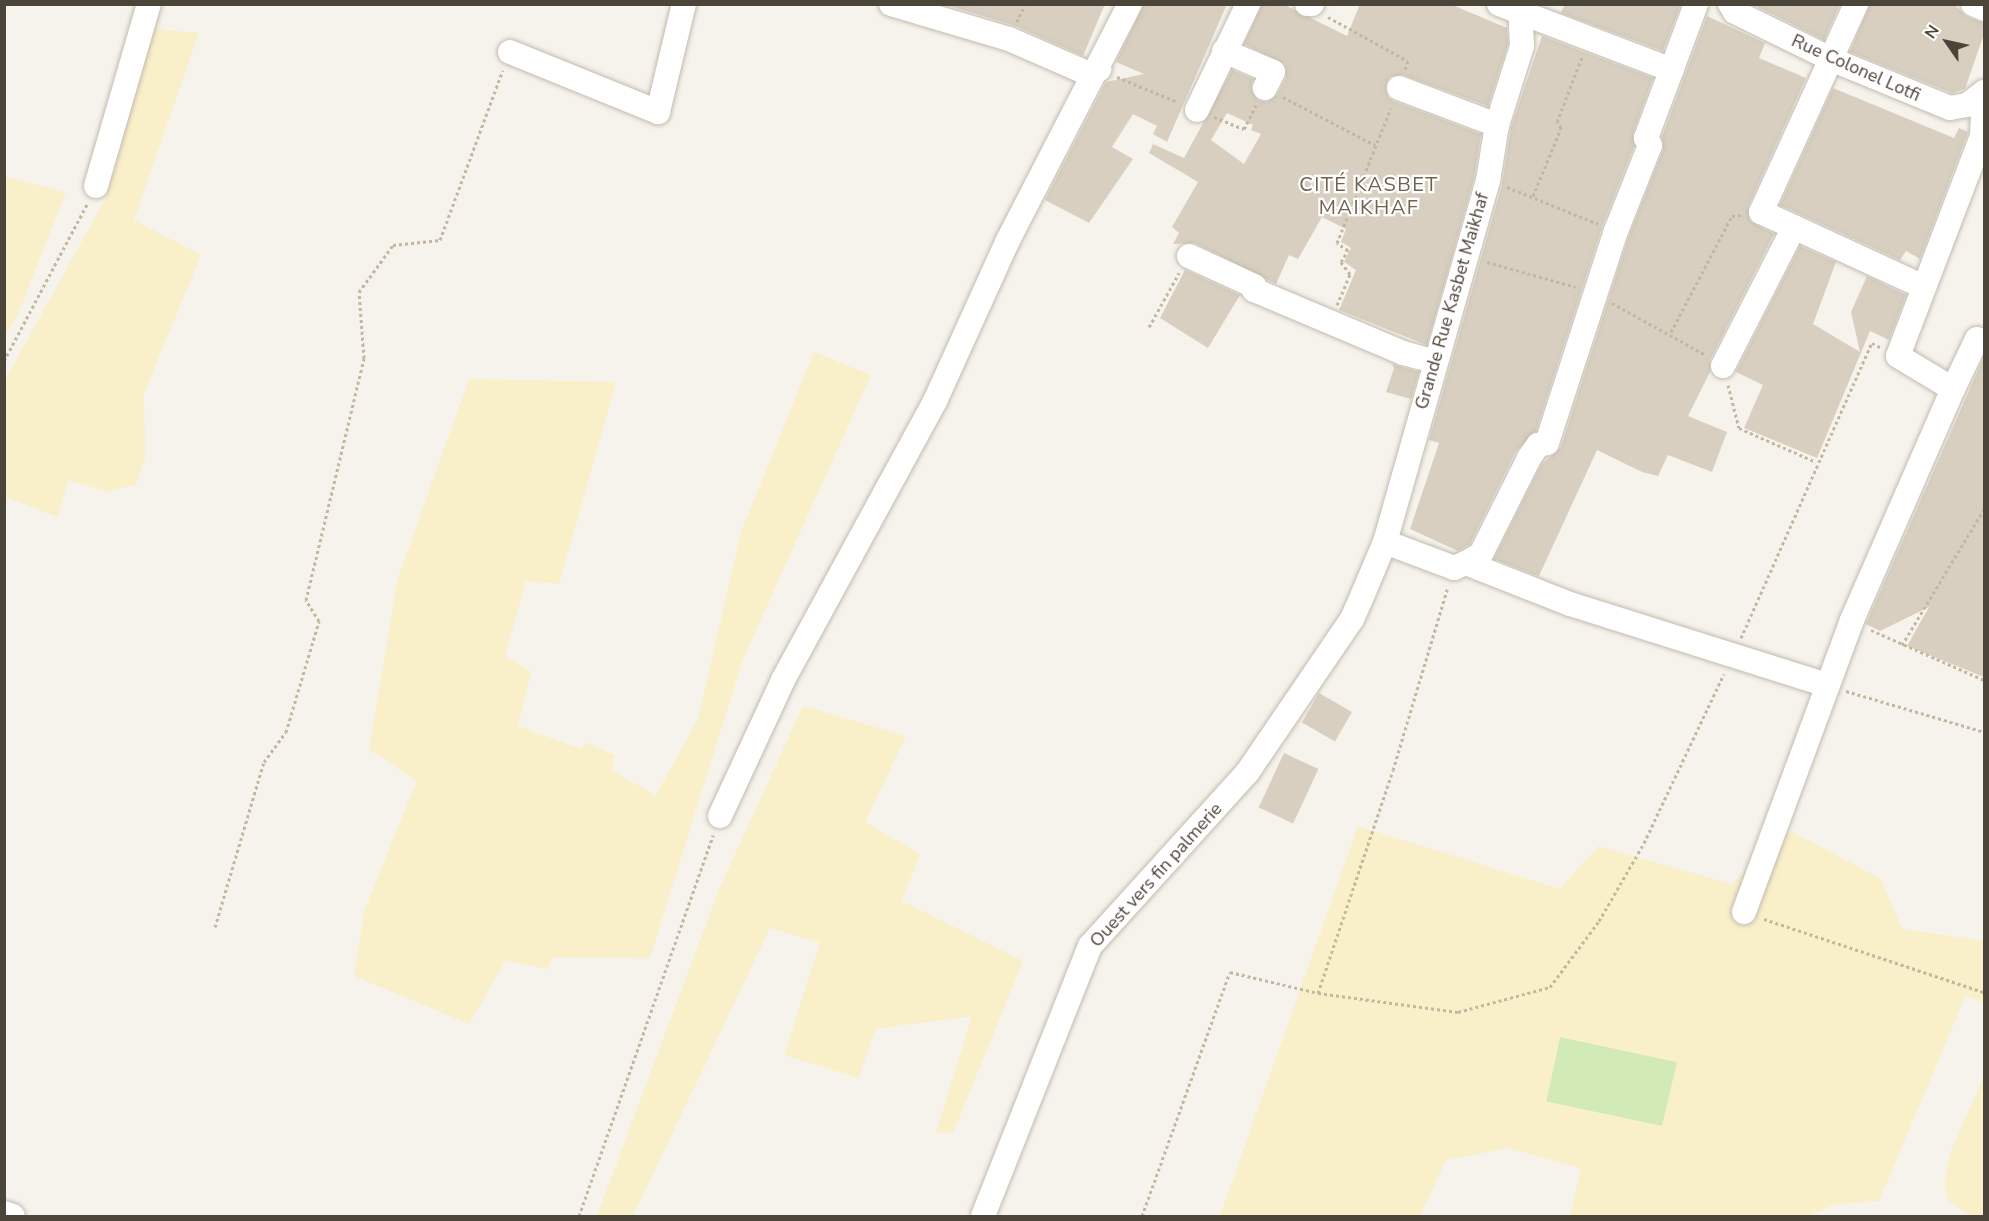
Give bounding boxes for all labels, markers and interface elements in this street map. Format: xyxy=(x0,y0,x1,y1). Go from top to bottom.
north arrow xyxy=(1917,12,1977,72)
text: N xyxy=(1920,21,1945,43)
street label: Rue Colonel Lotfi xyxy=(1788,30,1924,106)
district label: CITÉ KASBET MAIKHAF xyxy=(1299,172,1439,219)
street label: Grande Rue Kasbet Maikhaf xyxy=(1411,190,1493,412)
street label: Ouest vers fin palmerie xyxy=(1085,798,1227,952)

